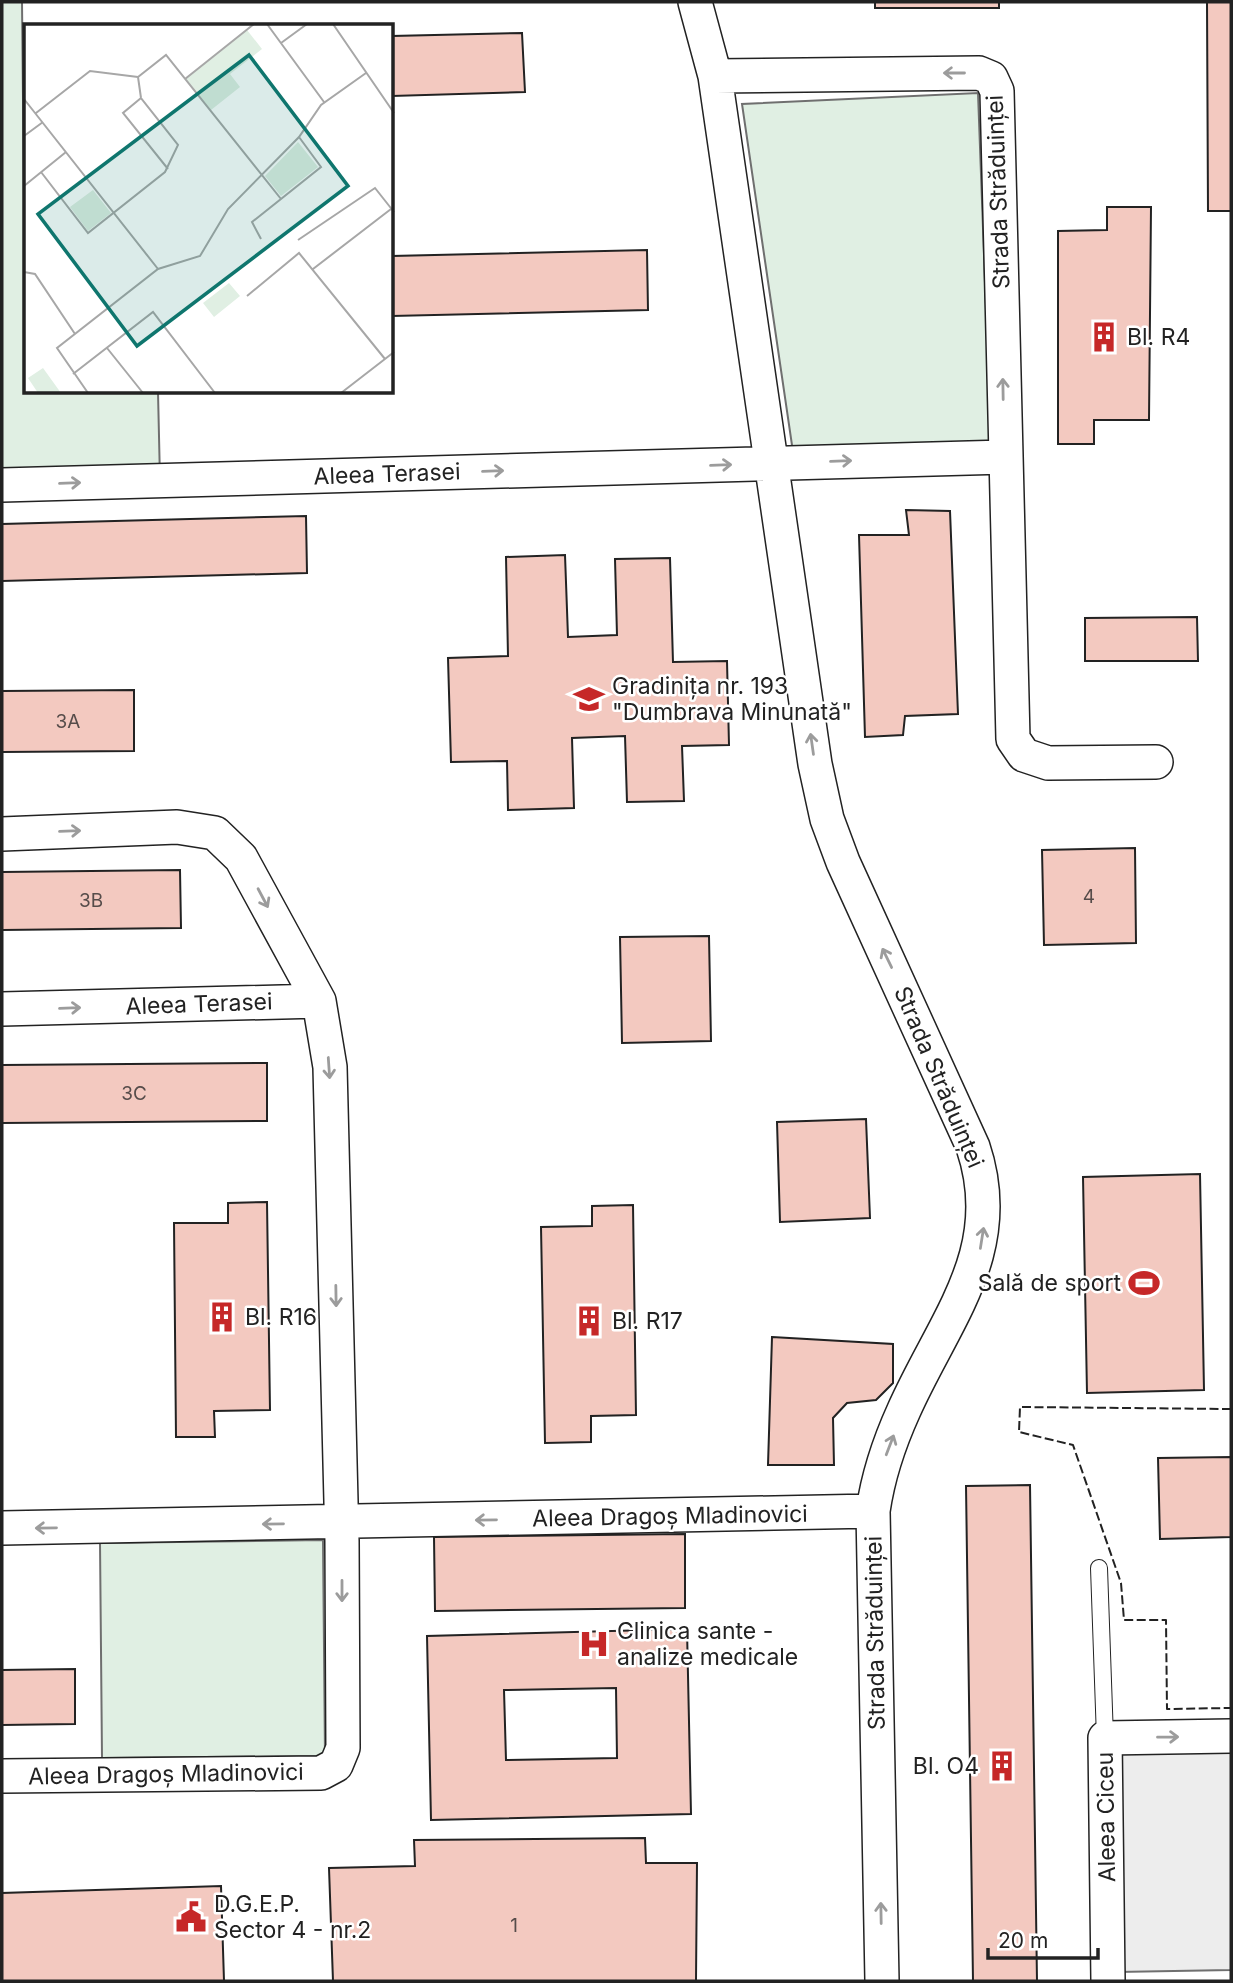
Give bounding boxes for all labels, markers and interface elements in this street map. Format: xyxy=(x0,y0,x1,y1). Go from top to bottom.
inset map xyxy=(24,24,394,394)
one-way arrow xyxy=(943,66,966,80)
street label: Strada Străduinței xyxy=(981,94,1015,290)
building icon: Bl. R4 xyxy=(1087,320,1121,354)
place label: Bl. R4 xyxy=(1127,323,1190,351)
one-way arrow xyxy=(997,377,1010,400)
one-way arrow xyxy=(830,455,853,468)
street label: Aleea Terasei xyxy=(313,457,461,491)
one-way arrow xyxy=(709,458,732,471)
one-way arrow xyxy=(482,464,505,478)
one-way arrow xyxy=(58,476,81,489)
place label: Gradinița nr. 193 "Dumbrava Minunată" xyxy=(612,672,852,726)
school or university icon: Gradinița nr. 193 "Dumbrava Minunată" xyxy=(572,682,606,716)
house number: 3A xyxy=(56,710,80,733)
one-way arrow xyxy=(805,733,818,756)
one-way arrow xyxy=(58,825,81,838)
house number: 4 xyxy=(1083,885,1095,908)
one-way arrow xyxy=(257,887,270,908)
house number: 3B xyxy=(79,889,103,912)
one-way arrow xyxy=(880,947,893,969)
street label: Strada Străduinței xyxy=(888,982,990,1172)
street label: Aleea Terasei xyxy=(125,987,273,1021)
one-way arrow xyxy=(58,1001,81,1014)
one-way arrow xyxy=(323,1057,336,1080)
house number: 3C xyxy=(121,1082,147,1105)
one-way arrow xyxy=(975,1227,988,1250)
sports icon: Sală de sport xyxy=(1127,1266,1161,1300)
place label: Sală de sport xyxy=(978,1269,1121,1297)
one-way arrow xyxy=(329,1284,342,1307)
building icon: Bl. R16 xyxy=(205,1300,239,1334)
place label: Bl. R16 xyxy=(245,1303,317,1331)
building icon: Bl. R17 xyxy=(572,1304,606,1338)
place label: Bl. R17 xyxy=(612,1307,683,1335)
one-way arrow xyxy=(884,1435,897,1457)
street label: Aleea Dragoș Mladinovici xyxy=(532,1500,808,1532)
one-way arrow xyxy=(475,1513,498,1526)
one-way arrow xyxy=(262,1518,285,1531)
one-way arrow xyxy=(34,1521,57,1535)
street label: Strada Străduinței xyxy=(859,1536,891,1730)
one-way arrow xyxy=(335,1579,349,1602)
place label: Clinica sante - analize medicale xyxy=(617,1617,798,1671)
hospital icon: Clinica sante - analize medicale xyxy=(577,1627,611,1661)
one-way arrow xyxy=(1156,1730,1179,1744)
building icon: Bl. O4 xyxy=(985,1749,1019,1783)
place label: Bl. O4 xyxy=(913,1752,979,1780)
street label: Aleea Ciceu xyxy=(1091,1752,1121,1882)
street label: Aleea Dragoș Mladinovici xyxy=(28,1758,304,1790)
place label: D.G.E.P. Sector 4 - nr.2 xyxy=(214,1890,371,1944)
public building icon: D.G.E.P. Sector 4 - nr.2 xyxy=(174,1900,208,1934)
one-way arrow xyxy=(874,1902,887,1925)
house number: 1 xyxy=(510,1914,518,1937)
scale bar xyxy=(988,1916,1098,1960)
text: 20 m xyxy=(998,1928,1048,1953)

